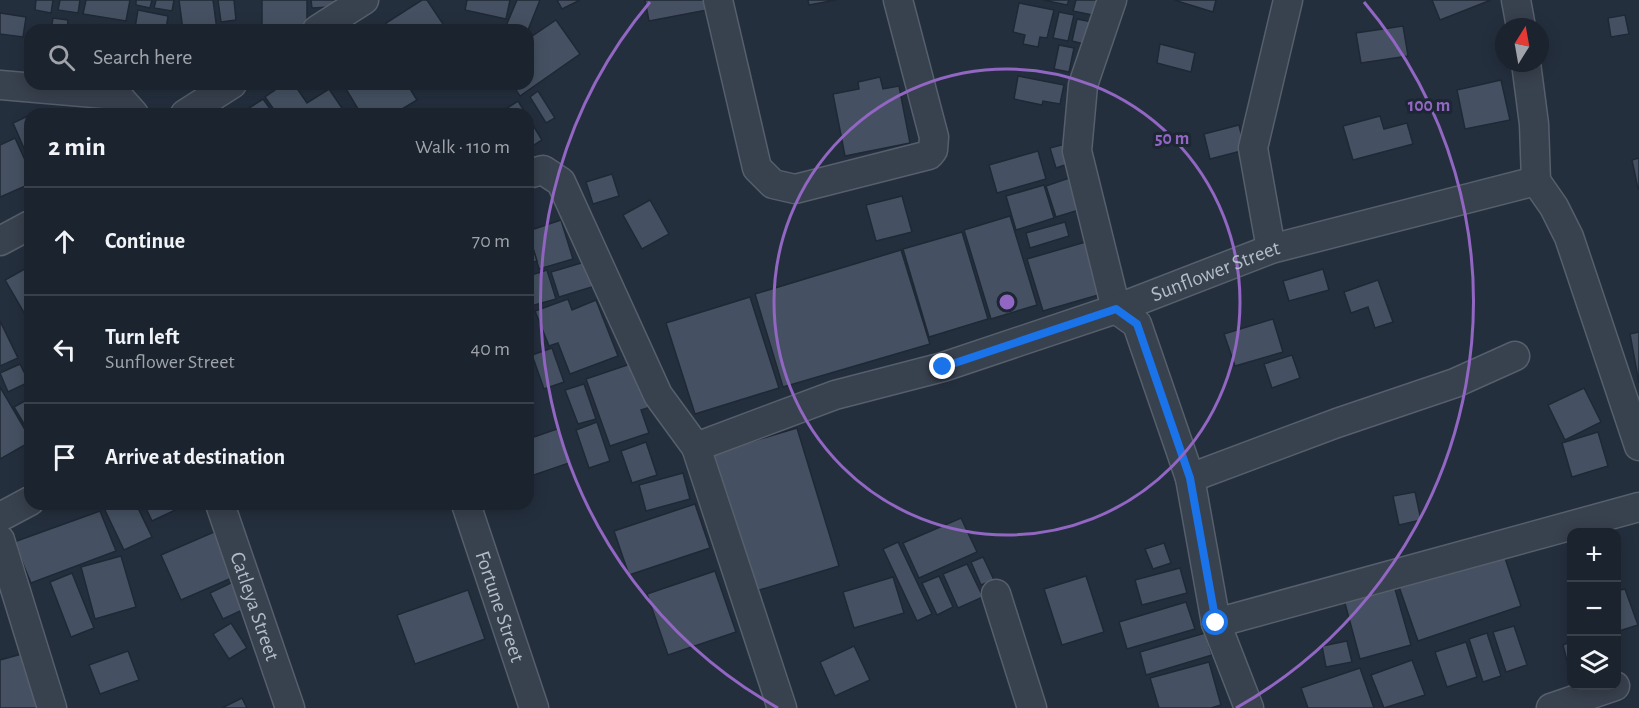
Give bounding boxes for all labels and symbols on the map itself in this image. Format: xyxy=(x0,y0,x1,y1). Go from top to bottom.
north arrow xyxy=(1495,18,1549,72)
text: 100 m xyxy=(1408,97,1450,115)
text: 50 m xyxy=(1155,130,1189,148)
street label: Sunflower Street xyxy=(1148,237,1282,305)
centre of rings xyxy=(997,292,1017,312)
route end xyxy=(929,353,955,379)
street label: Fortune Street xyxy=(471,548,528,665)
street label: Catleya Street xyxy=(226,549,283,664)
route start xyxy=(1202,609,1228,635)

